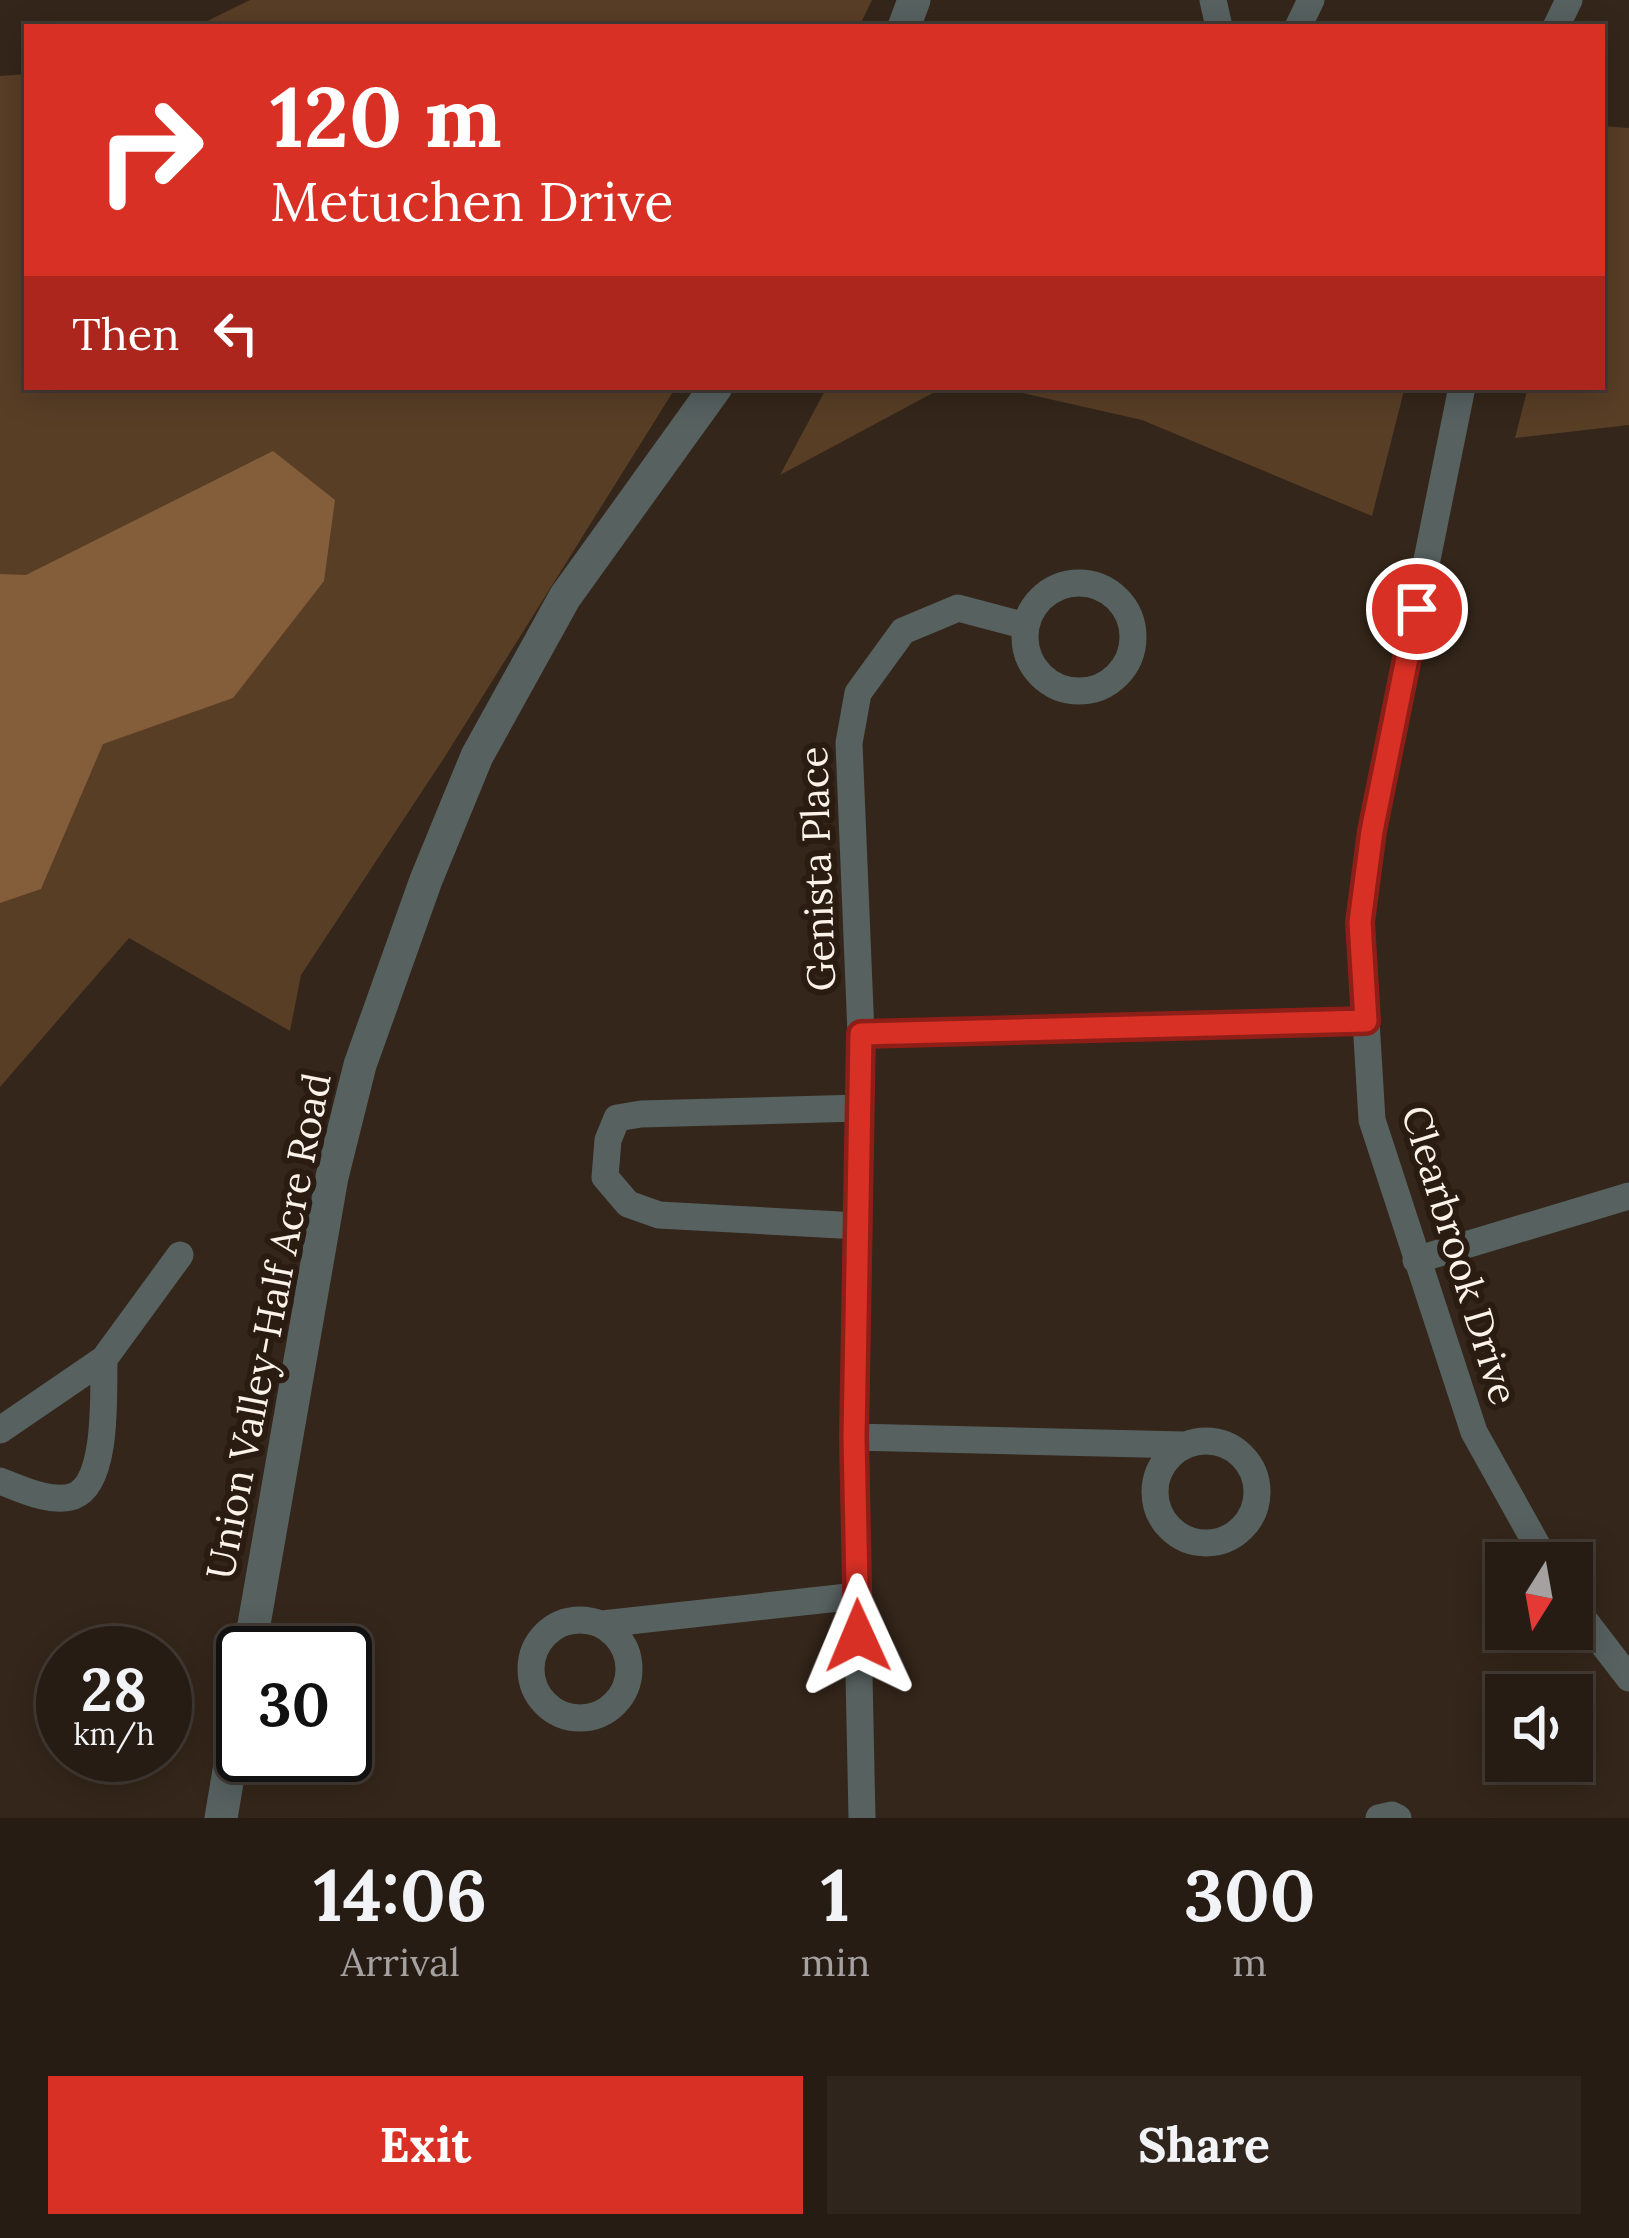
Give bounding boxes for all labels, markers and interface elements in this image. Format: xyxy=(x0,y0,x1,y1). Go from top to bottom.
text: 120 m xyxy=(270,62,502,170)
icon: right xyxy=(72,72,228,228)
text: Metuchen Drive xyxy=(270,167,674,236)
icon: left xyxy=(203,300,269,366)
text: Then xyxy=(72,305,179,362)
pin xyxy=(1366,558,1468,660)
icon: arrive xyxy=(1384,576,1450,642)
street label: Genista Place xyxy=(788,746,846,992)
street label: Union Valley-Half Acre Road xyxy=(194,1069,342,1583)
street label: Clearbrook Drive xyxy=(1391,1100,1529,1410)
north arrow xyxy=(1485,1542,1593,1650)
map controls xyxy=(1485,1542,1593,1782)
position arrow xyxy=(795,1573,921,1699)
speed limit sign: 30 xyxy=(216,1626,372,1782)
text: 28 xyxy=(81,1651,147,1727)
button: sound xyxy=(1485,1674,1593,1782)
text: km/h xyxy=(73,1715,155,1753)
text: 14:06 xyxy=(313,1849,487,1941)
text: 1 xyxy=(821,1849,850,1941)
text: 300 xyxy=(1184,1849,1316,1941)
text: Arrival xyxy=(341,1937,460,1987)
text: min xyxy=(801,1937,870,1987)
text: m xyxy=(1232,1937,1267,1987)
button: Exit xyxy=(48,2076,803,2214)
button: Share xyxy=(827,2076,1581,2214)

